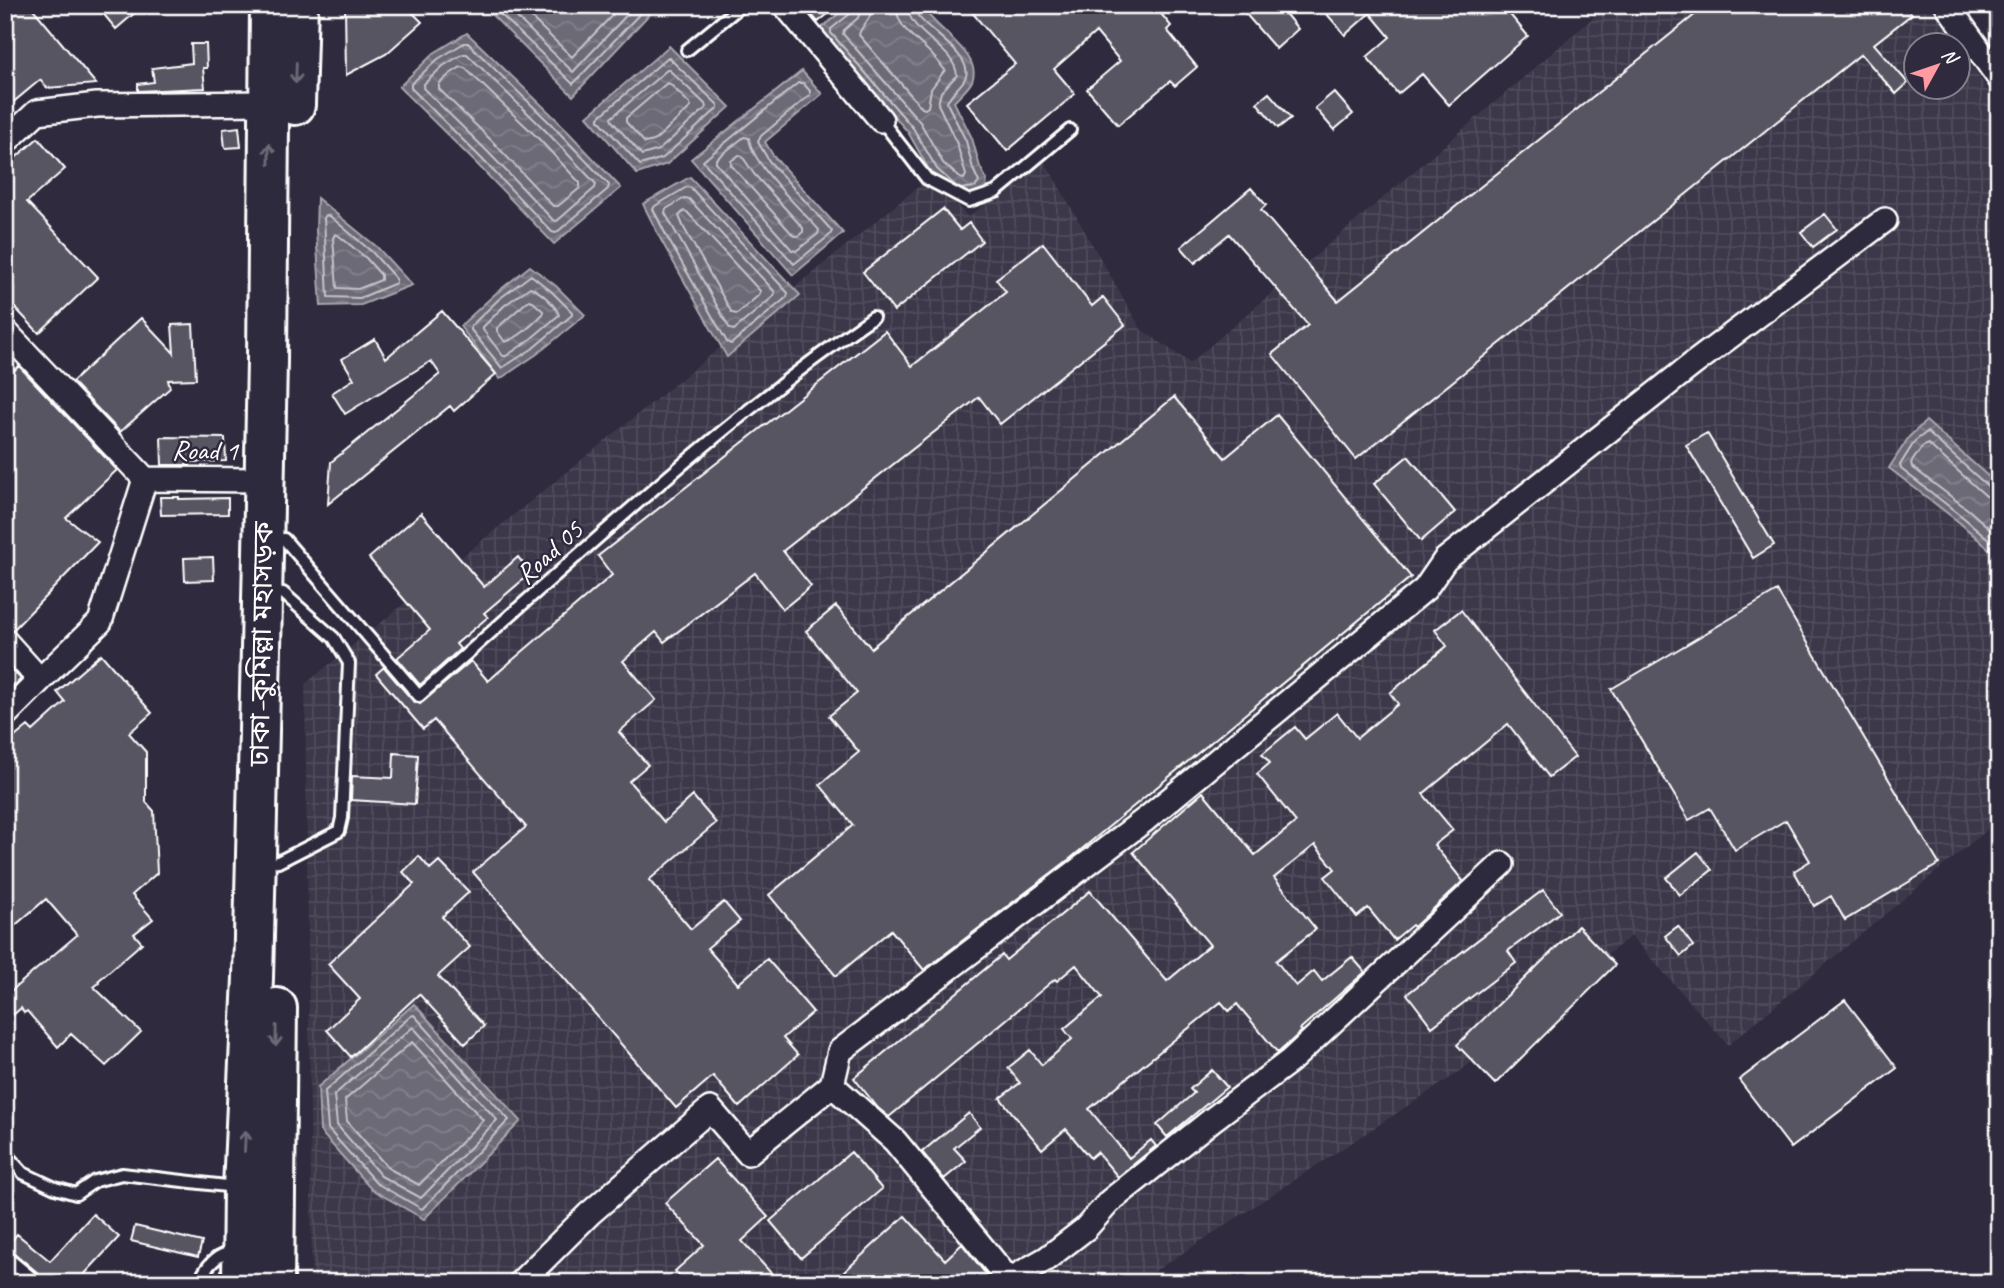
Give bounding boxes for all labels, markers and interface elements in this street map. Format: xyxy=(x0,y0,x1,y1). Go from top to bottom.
north arrow xyxy=(1902,32,1972,102)
text: N xyxy=(1936,43,1964,70)
one-way arrow xyxy=(290,62,303,85)
one-way arrow xyxy=(262,143,276,166)
street label: Road 1 xyxy=(172,432,240,468)
street label: Road 05 xyxy=(508,512,591,591)
street label: ঢাকা–কুমিল্লা মহাসড়ক xyxy=(241,521,281,768)
one-way arrow xyxy=(269,1024,283,1047)
one-way arrow xyxy=(239,1130,252,1153)

